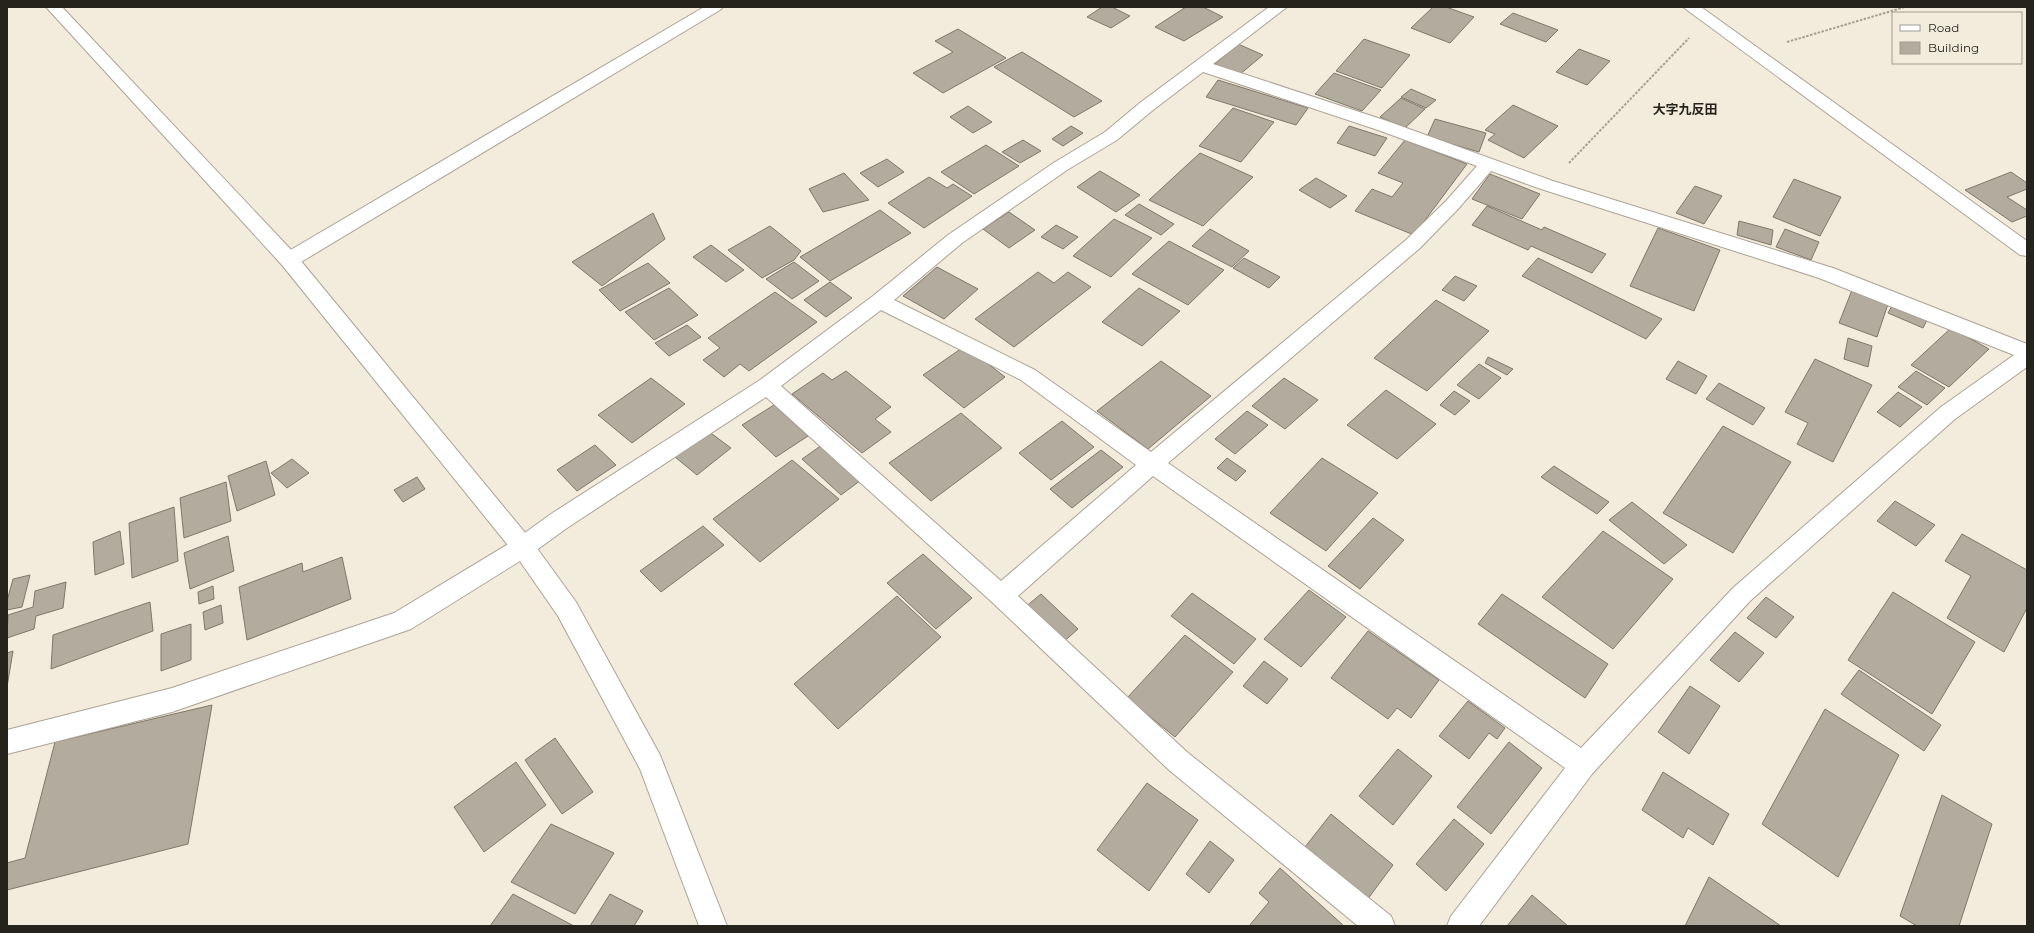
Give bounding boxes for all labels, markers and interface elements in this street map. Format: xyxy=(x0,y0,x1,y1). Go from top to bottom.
legend xyxy=(1892,12,2022,64)
text: Road xyxy=(1928,20,1959,35)
text: Building xyxy=(1928,40,1979,55)
district label: 大字九反田 xyxy=(1652,101,1718,117)

